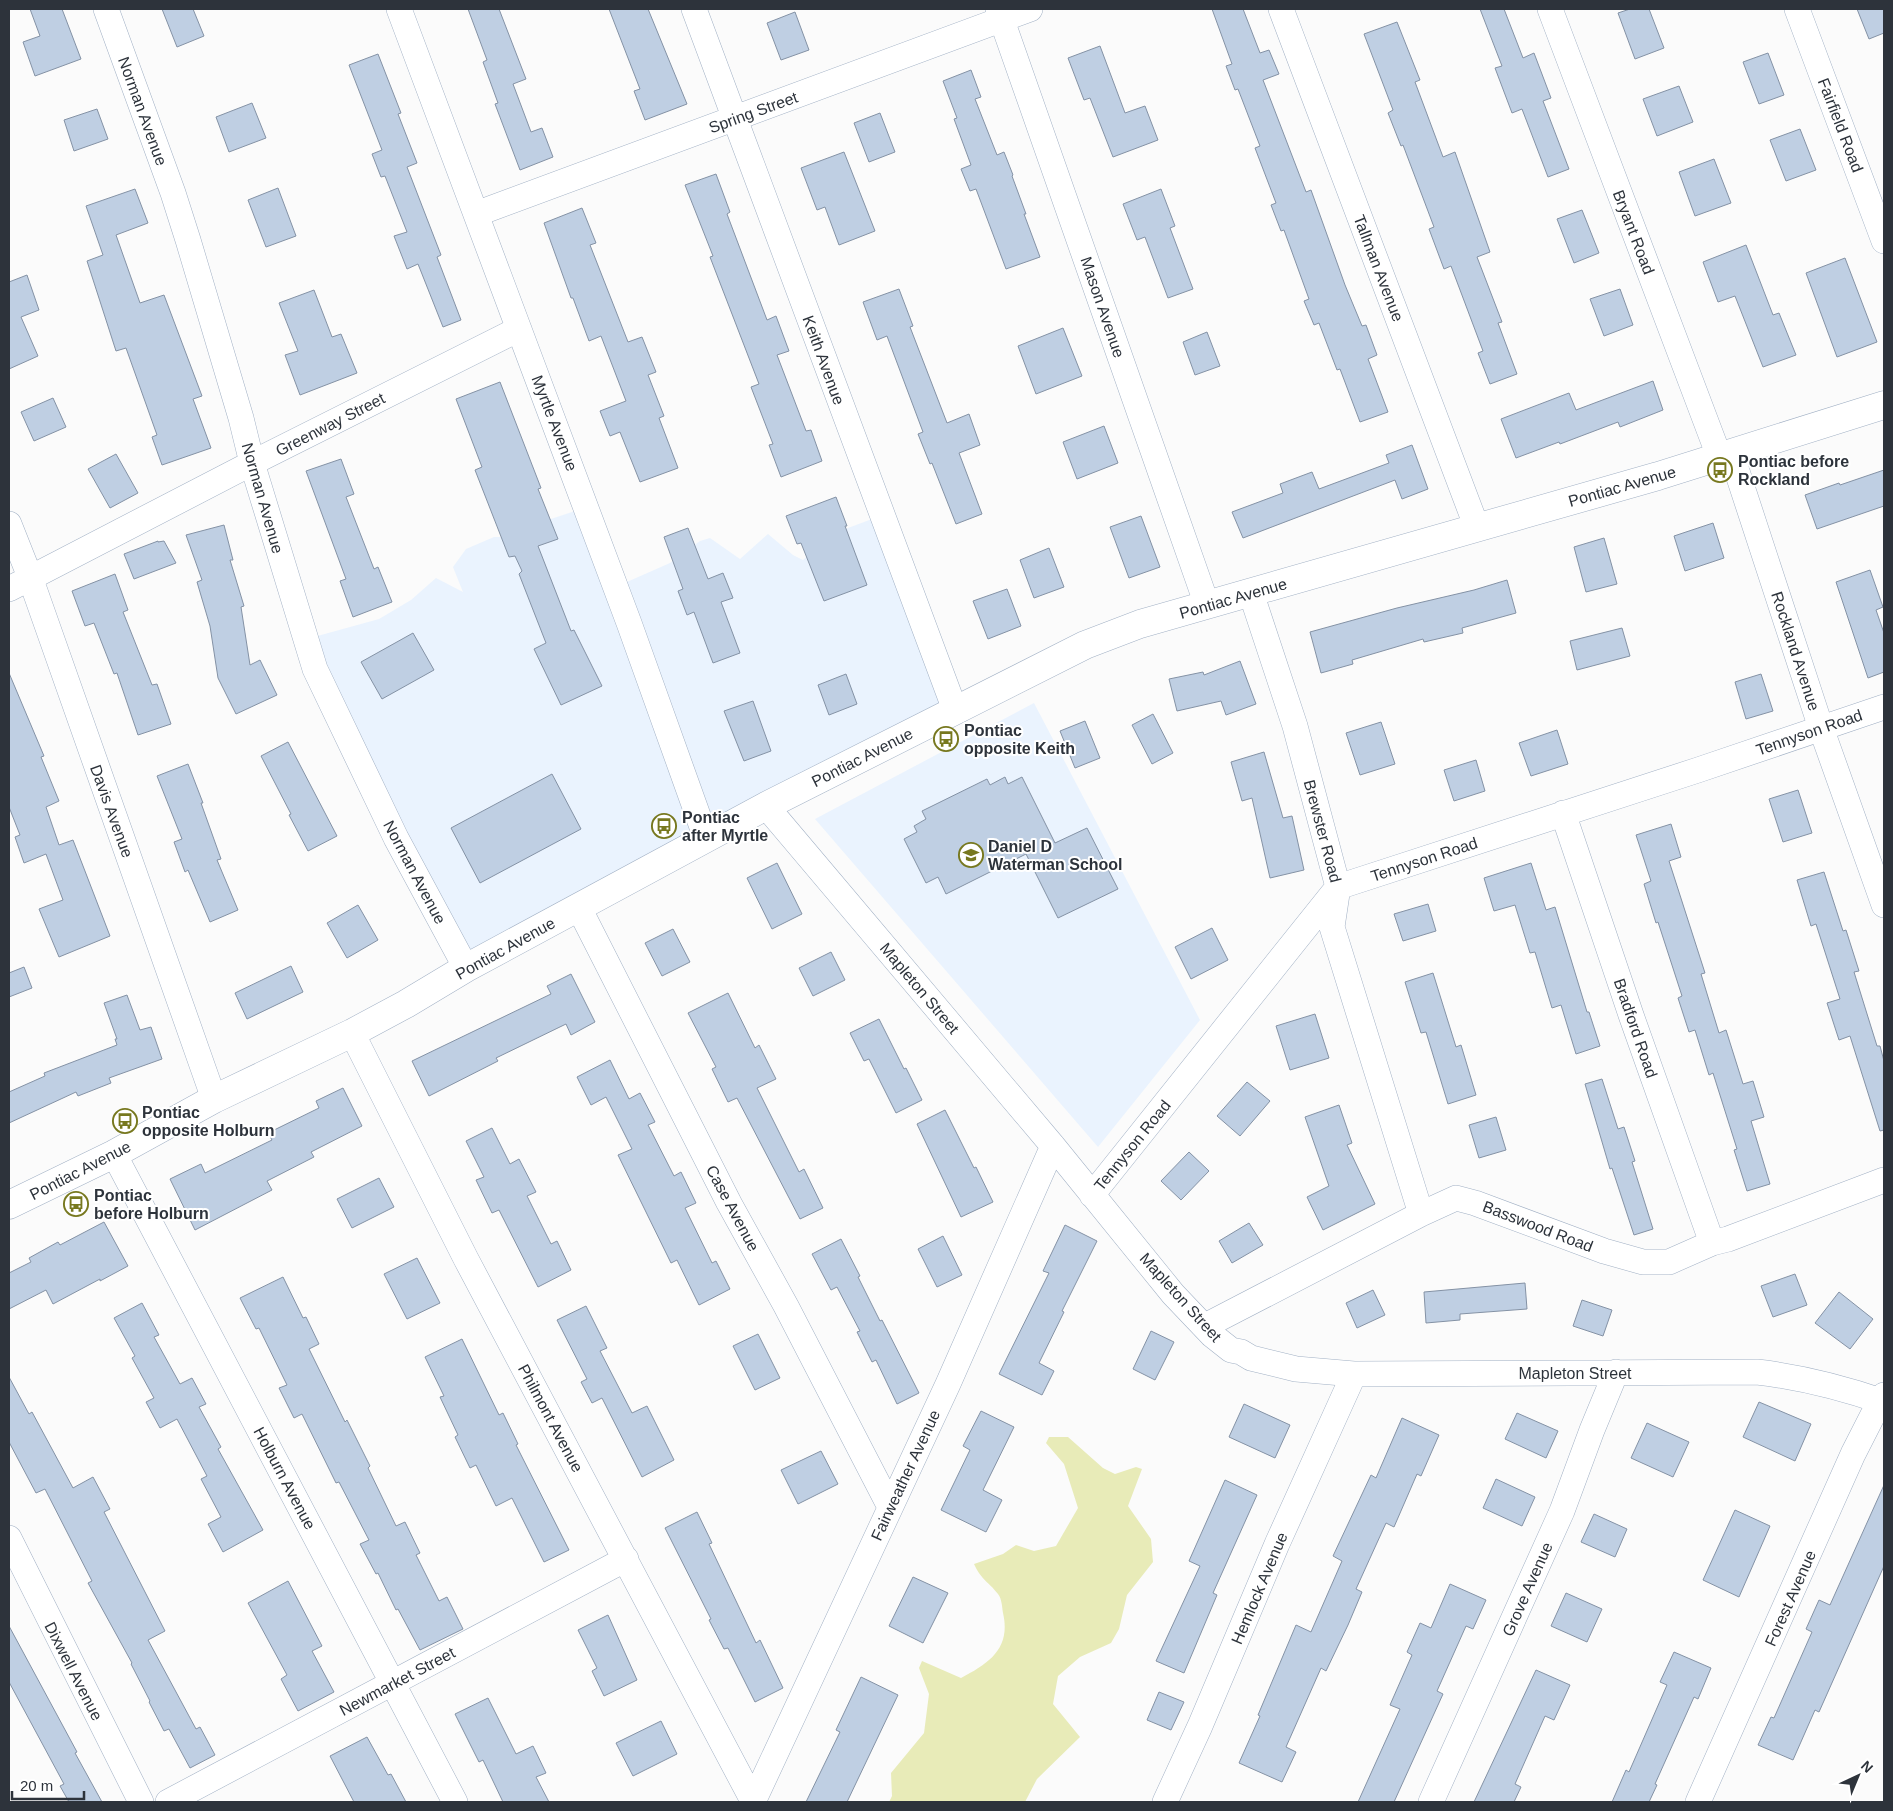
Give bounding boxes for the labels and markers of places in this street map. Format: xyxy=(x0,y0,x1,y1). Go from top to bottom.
place label: Pontiac before Rockland xyxy=(1738,453,1849,488)
bus stop icon: Pontiac before Rockland xyxy=(1707,457,1733,483)
place label: Pontiac opposite Keith xyxy=(964,722,1075,757)
bus stop icon: Pontiac opposite Keith xyxy=(933,726,959,752)
place label: Pontiac after Myrtle xyxy=(682,809,768,844)
bus stop icon: Pontiac after Myrtle xyxy=(651,813,677,839)
place label: Daniel D Waterman School xyxy=(988,838,1123,873)
school or university icon: Daniel D Waterman School xyxy=(958,842,984,868)
place label: Pontiac opposite Holburn xyxy=(142,1104,274,1139)
bus stop icon: Pontiac opposite Holburn xyxy=(112,1108,138,1134)
place label: Pontiac before Holburn xyxy=(94,1187,209,1222)
bus stop icon: Pontiac before Holburn xyxy=(63,1191,89,1217)

